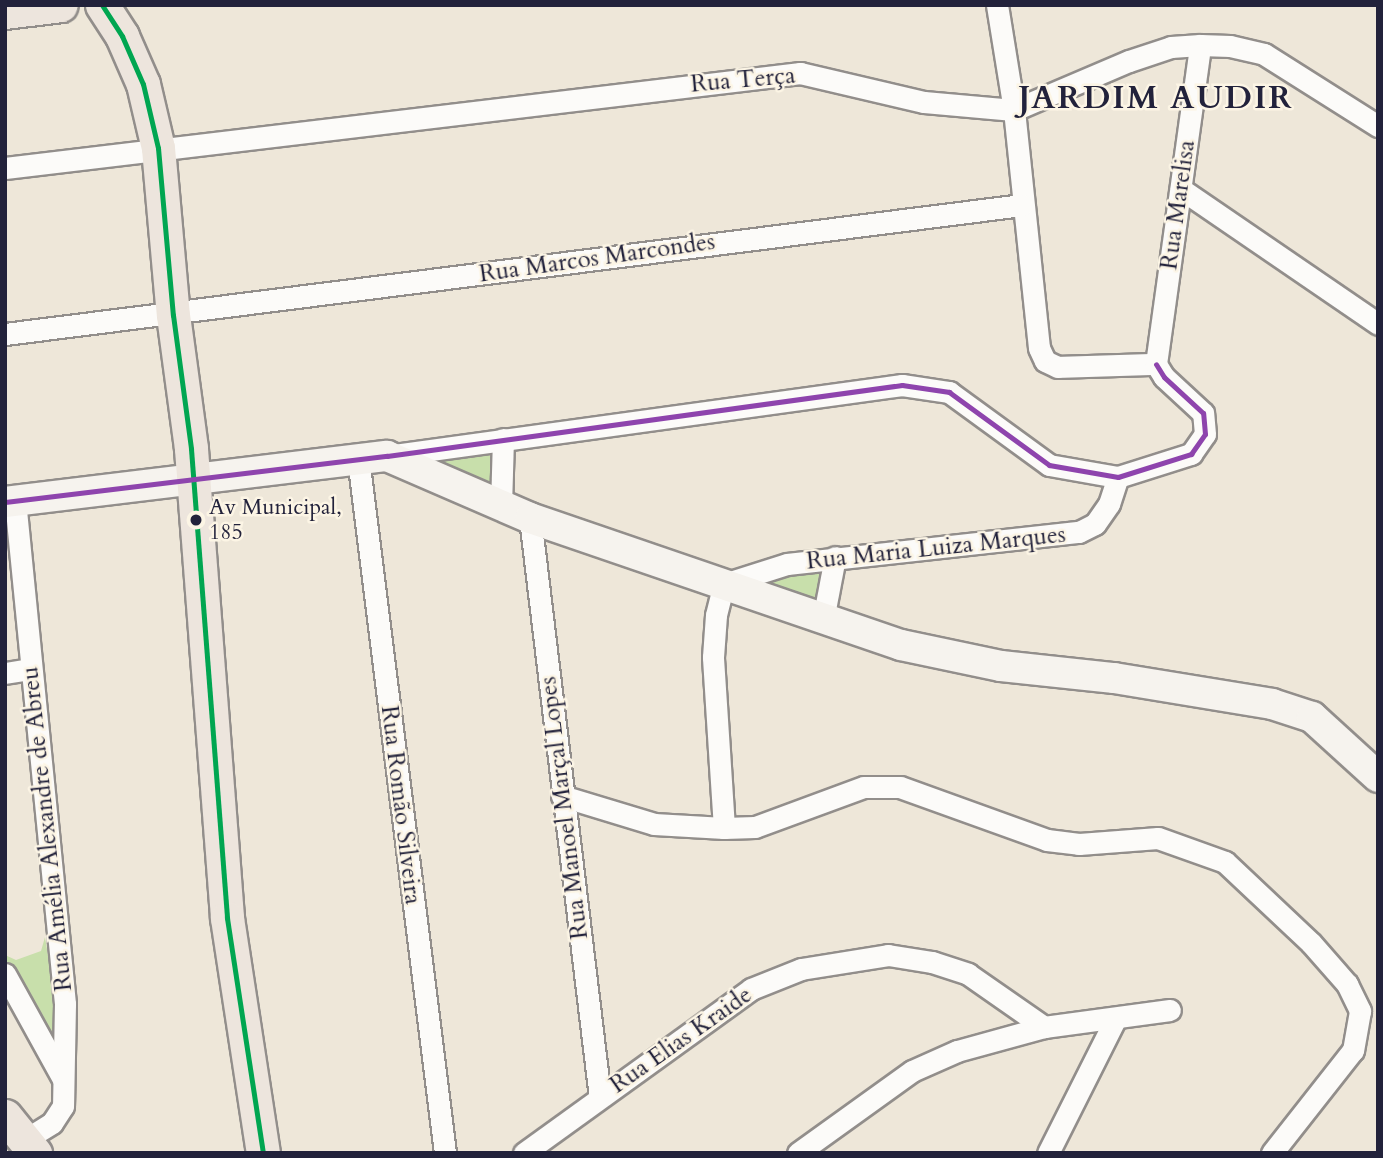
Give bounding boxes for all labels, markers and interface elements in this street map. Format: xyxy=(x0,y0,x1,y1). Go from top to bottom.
street label: Rua Terça xyxy=(689,61,797,99)
district label: JARDIM AUDIR xyxy=(1020,79,1292,117)
street label: Rua Marelisa xyxy=(1155,138,1201,272)
street label: Rua Marcos Marcondes xyxy=(477,227,717,289)
place label: Av Municipal, 185 xyxy=(209,494,342,546)
marker: Av Municipal, 185 xyxy=(189,513,203,527)
street label: Rua Maria Luiza Marques xyxy=(805,520,1067,576)
street label: Rua Amélia Alexandre de Abreu xyxy=(16,665,78,993)
street label: Rua Manoel Marçal Lopes xyxy=(534,675,594,941)
street label: Rua Romão Silveira xyxy=(375,704,427,906)
street label: Rua Elias Kraide xyxy=(605,980,757,1100)

